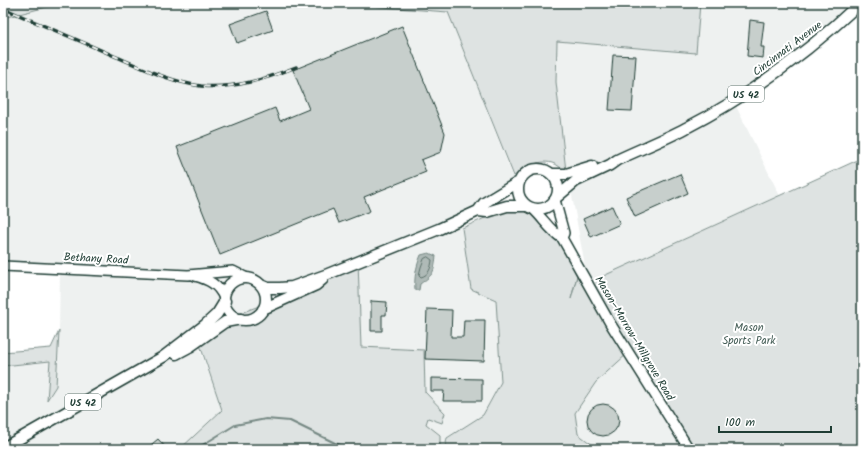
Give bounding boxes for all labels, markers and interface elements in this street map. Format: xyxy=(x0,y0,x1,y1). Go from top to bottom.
street label: Cincinnati Avenue xyxy=(749,17,826,81)
road number: US 42 xyxy=(728,86,764,102)
street label: Bethany Road xyxy=(63,248,129,270)
street label: Mason–Morrow–Millgrove Road xyxy=(590,273,679,405)
park label: Mason Sports Park xyxy=(722,319,776,350)
road number: US 42 xyxy=(65,394,101,410)
scale bar xyxy=(719,408,831,434)
text: 100 m xyxy=(725,413,756,432)

